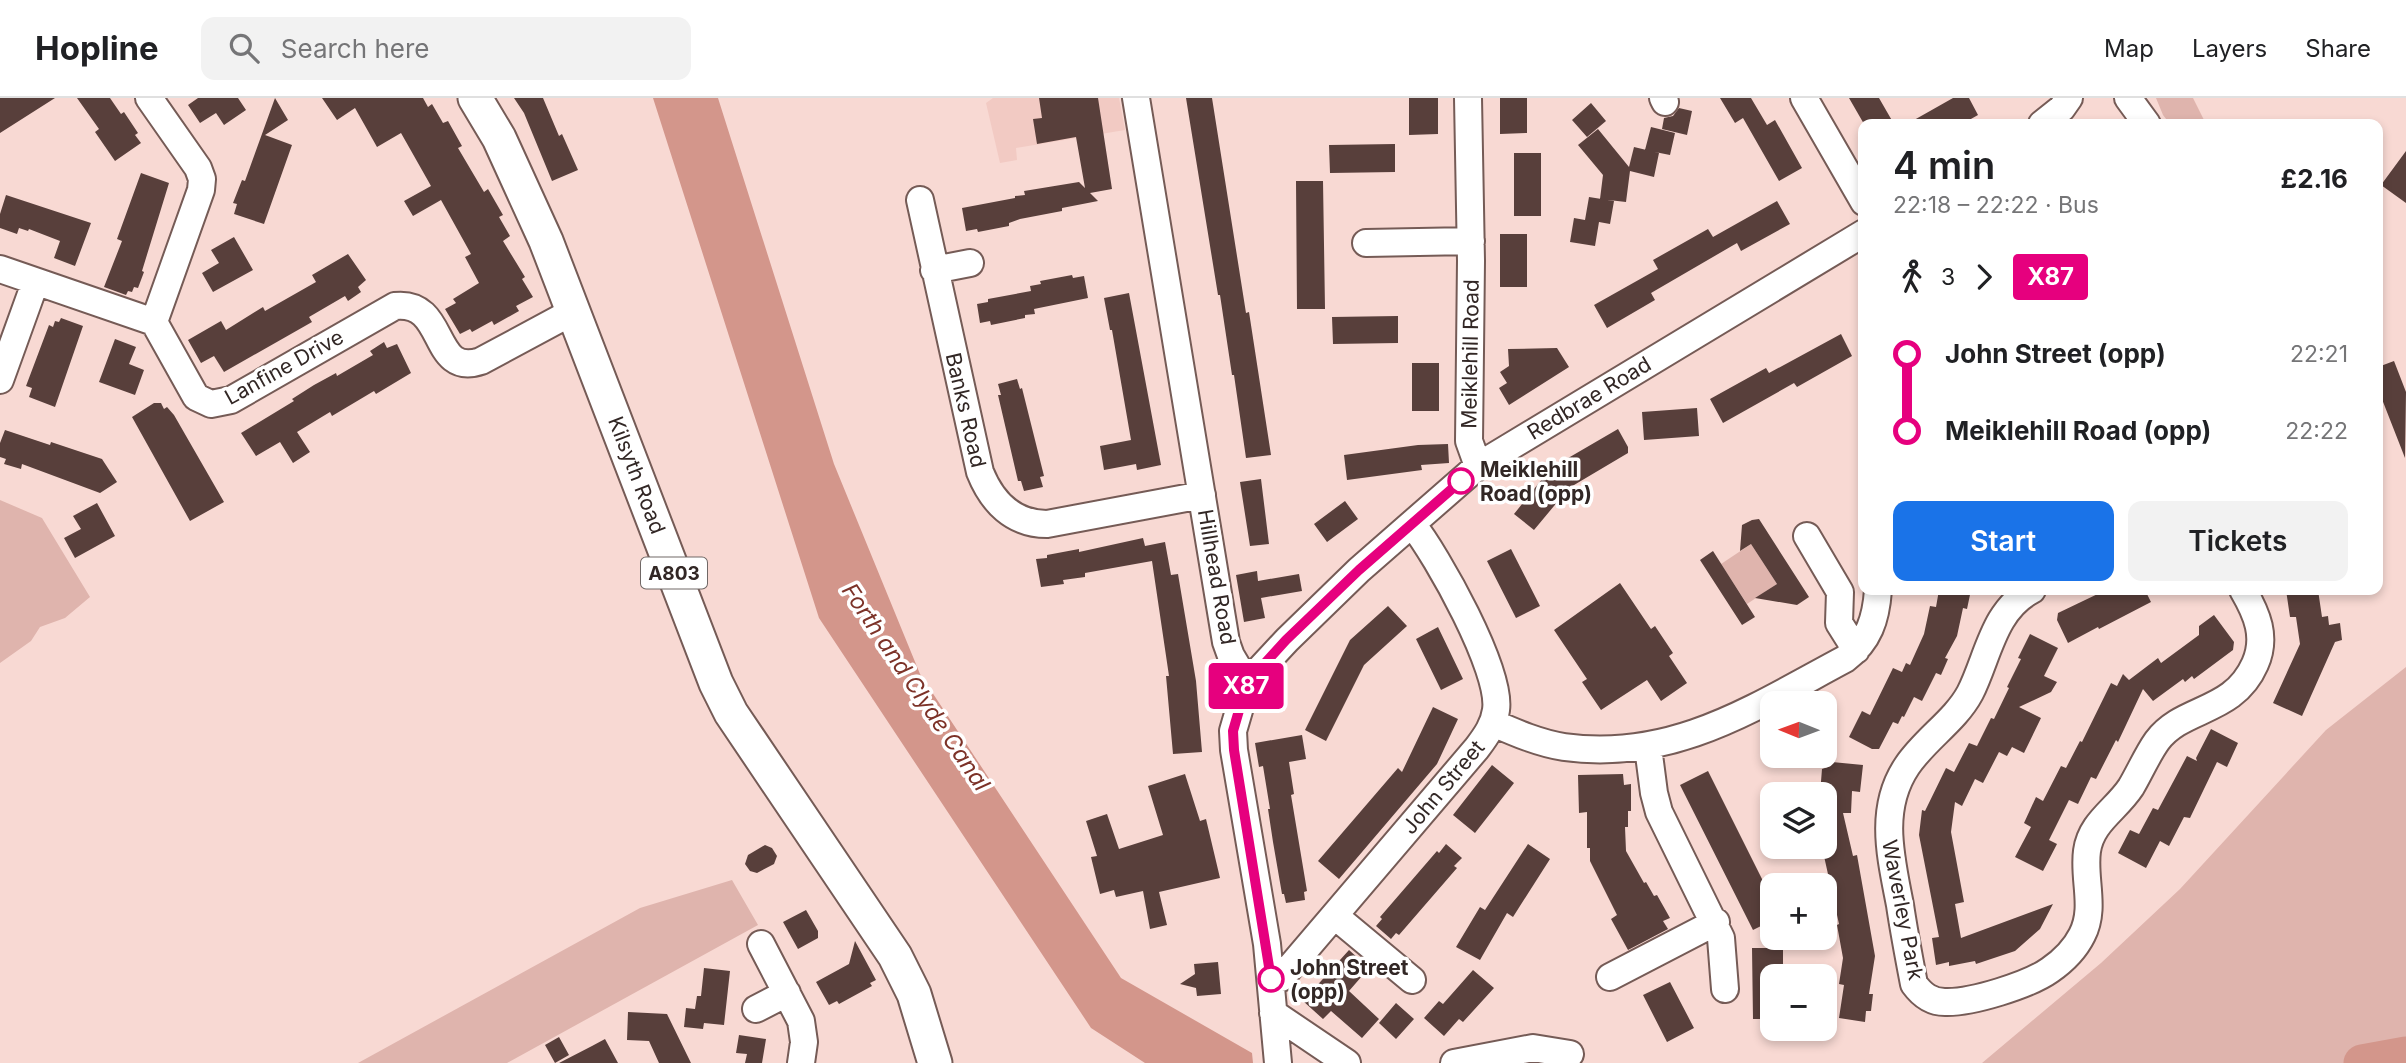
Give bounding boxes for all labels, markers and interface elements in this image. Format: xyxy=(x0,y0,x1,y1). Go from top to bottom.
search box xyxy=(201,17,691,80)
text: Hopline xyxy=(35,28,159,68)
icon: search xyxy=(225,29,263,67)
text: Search here xyxy=(281,33,429,64)
text: Map xyxy=(2104,34,2154,63)
text: Layers xyxy=(2192,34,2267,63)
text: Share xyxy=(2305,34,2371,63)
text: 4 min xyxy=(1893,142,1995,188)
text: £2.16 xyxy=(2281,163,2348,194)
text: 22:18 – 22:22 · Bus xyxy=(1893,191,2099,219)
icon: walk xyxy=(1893,258,1931,296)
icon: forward xyxy=(1965,258,2003,296)
text: X87 xyxy=(2027,262,2074,291)
text: 3 xyxy=(1941,263,1955,291)
street label: Meiklehill Road xyxy=(1456,279,1484,429)
street label: Lanfine Drive xyxy=(220,324,348,410)
text: John Street (opp) xyxy=(1945,338,2166,369)
text: 22:21 xyxy=(2290,340,2348,368)
street label: Banks Road xyxy=(941,350,991,470)
street label: Redbrae Road xyxy=(1523,351,1655,445)
street label: Kilsyth Road xyxy=(603,413,671,537)
text: Meiklehill Road (opp) xyxy=(1945,415,2211,446)
text: 22:22 xyxy=(2285,417,2348,445)
place label: Meiklehill Road (opp) xyxy=(1480,457,1592,506)
marker: Meiklehill Road (opp) xyxy=(1448,468,1474,494)
button: Start xyxy=(1893,501,2114,581)
button: Tickets xyxy=(2128,501,2348,581)
street label: Hillhead Road xyxy=(1193,507,1241,647)
road number: A803 xyxy=(641,558,707,588)
water label: Forth and Clyde Canal xyxy=(836,578,996,796)
line badge: X87 xyxy=(1206,663,1286,709)
text: X87 xyxy=(1223,671,1269,700)
north arrow xyxy=(1760,691,1838,768)
map controls xyxy=(1760,691,1837,1041)
street label: John Street xyxy=(1397,735,1489,839)
button: layers xyxy=(1760,782,1837,859)
street label: Waverley Park xyxy=(1877,838,1929,983)
button: + xyxy=(1760,873,1837,950)
place label: John Street (opp) xyxy=(1290,955,1409,1004)
button: − xyxy=(1760,964,1837,1041)
marker: John Street (opp) xyxy=(1258,966,1284,992)

